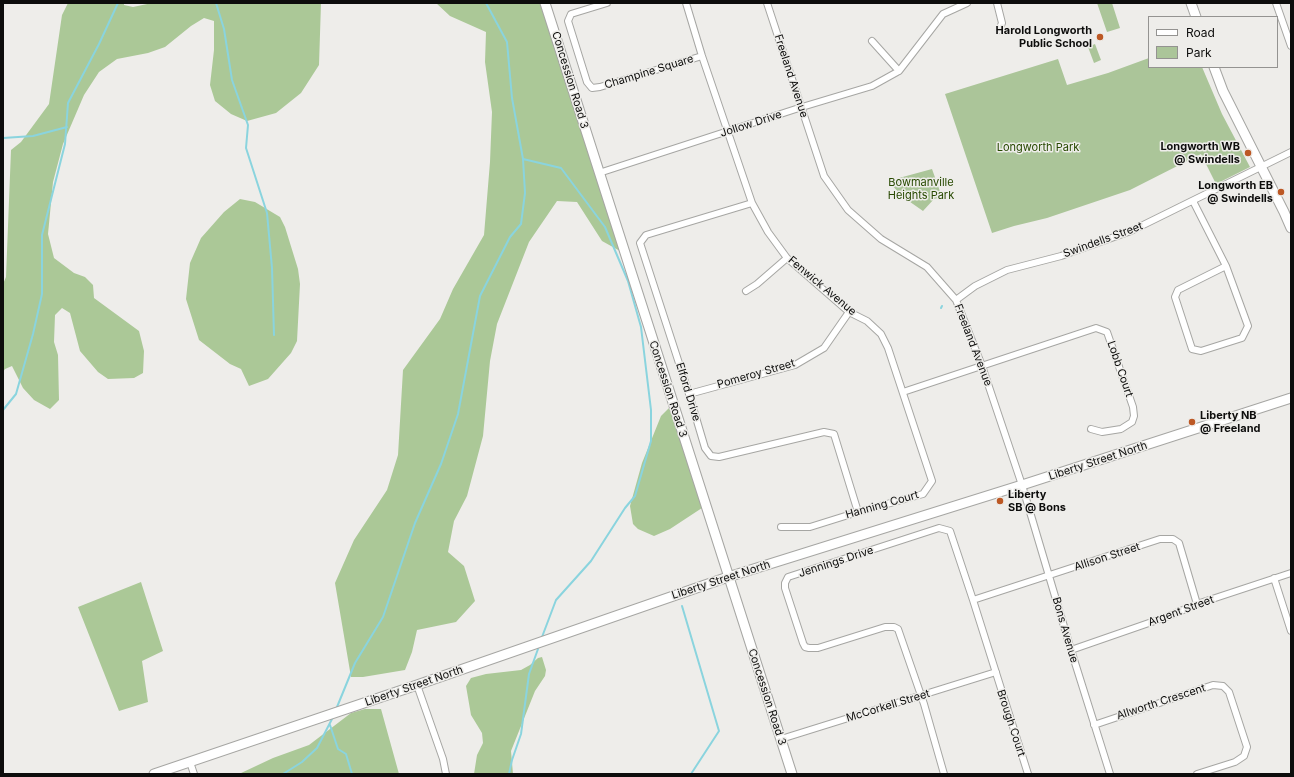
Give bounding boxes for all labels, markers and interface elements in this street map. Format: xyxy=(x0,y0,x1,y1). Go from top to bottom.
legend xyxy=(1148,16,1278,68)
place label: Harold Longworth Public School xyxy=(996,24,1092,50)
text: Road xyxy=(1186,25,1215,40)
street label: Concession Road 3 xyxy=(549,30,591,130)
marker: Harold Longworth Public School xyxy=(1095,32,1105,42)
street label: Freeland Avenue xyxy=(771,33,811,119)
text: Park xyxy=(1186,45,1212,60)
street label: Champine Square xyxy=(603,52,695,92)
street label: Jollow Drive xyxy=(719,108,783,140)
place label: Longworth WB @ Swindells xyxy=(1160,140,1240,166)
park label: Longworth Park xyxy=(997,141,1079,155)
marker: Longworth WB @ Swindells xyxy=(1243,148,1253,158)
park label: Bowmanville Heights Park xyxy=(888,176,954,202)
place label: Longworth EB @ Swindells xyxy=(1198,179,1273,205)
marker: Longworth EB @ Swindells xyxy=(1276,187,1286,197)
street label: Swindells Street xyxy=(1061,219,1145,261)
street label: Fenwick Avenue xyxy=(785,254,859,318)
street label: Freeland Avenue xyxy=(951,302,995,388)
street label: Concession Road 3 xyxy=(646,339,690,439)
street label: Lobb Court xyxy=(1104,339,1136,399)
street label: Pomeroy Street xyxy=(716,357,796,391)
street label: Elford Drive xyxy=(673,361,703,423)
place label: Liberty NB @ Freeland xyxy=(1200,409,1260,435)
marker: Liberty NB @ Freeland xyxy=(1187,417,1197,427)
street label: Liberty Street North xyxy=(1047,439,1149,483)
street label: Hanning Court xyxy=(844,488,920,522)
place label: Liberty SB @ Bons xyxy=(1008,488,1066,514)
marker: Liberty SB @ Bons xyxy=(995,496,1005,506)
street label: Allison Street xyxy=(1072,540,1142,574)
street label: Jennings Drive xyxy=(797,544,875,580)
street label: Liberty Street North xyxy=(670,558,772,602)
street label: Argent Street xyxy=(1146,593,1216,629)
street label: Bons Avenue xyxy=(1049,596,1081,664)
street label: Concession Road 3 xyxy=(745,647,789,747)
street label: Liberty Street North xyxy=(363,663,465,709)
street label: Allworth Crescent xyxy=(1115,681,1207,723)
street label: McCorkell Street xyxy=(845,687,931,725)
street label: Brough Court xyxy=(994,688,1028,758)

